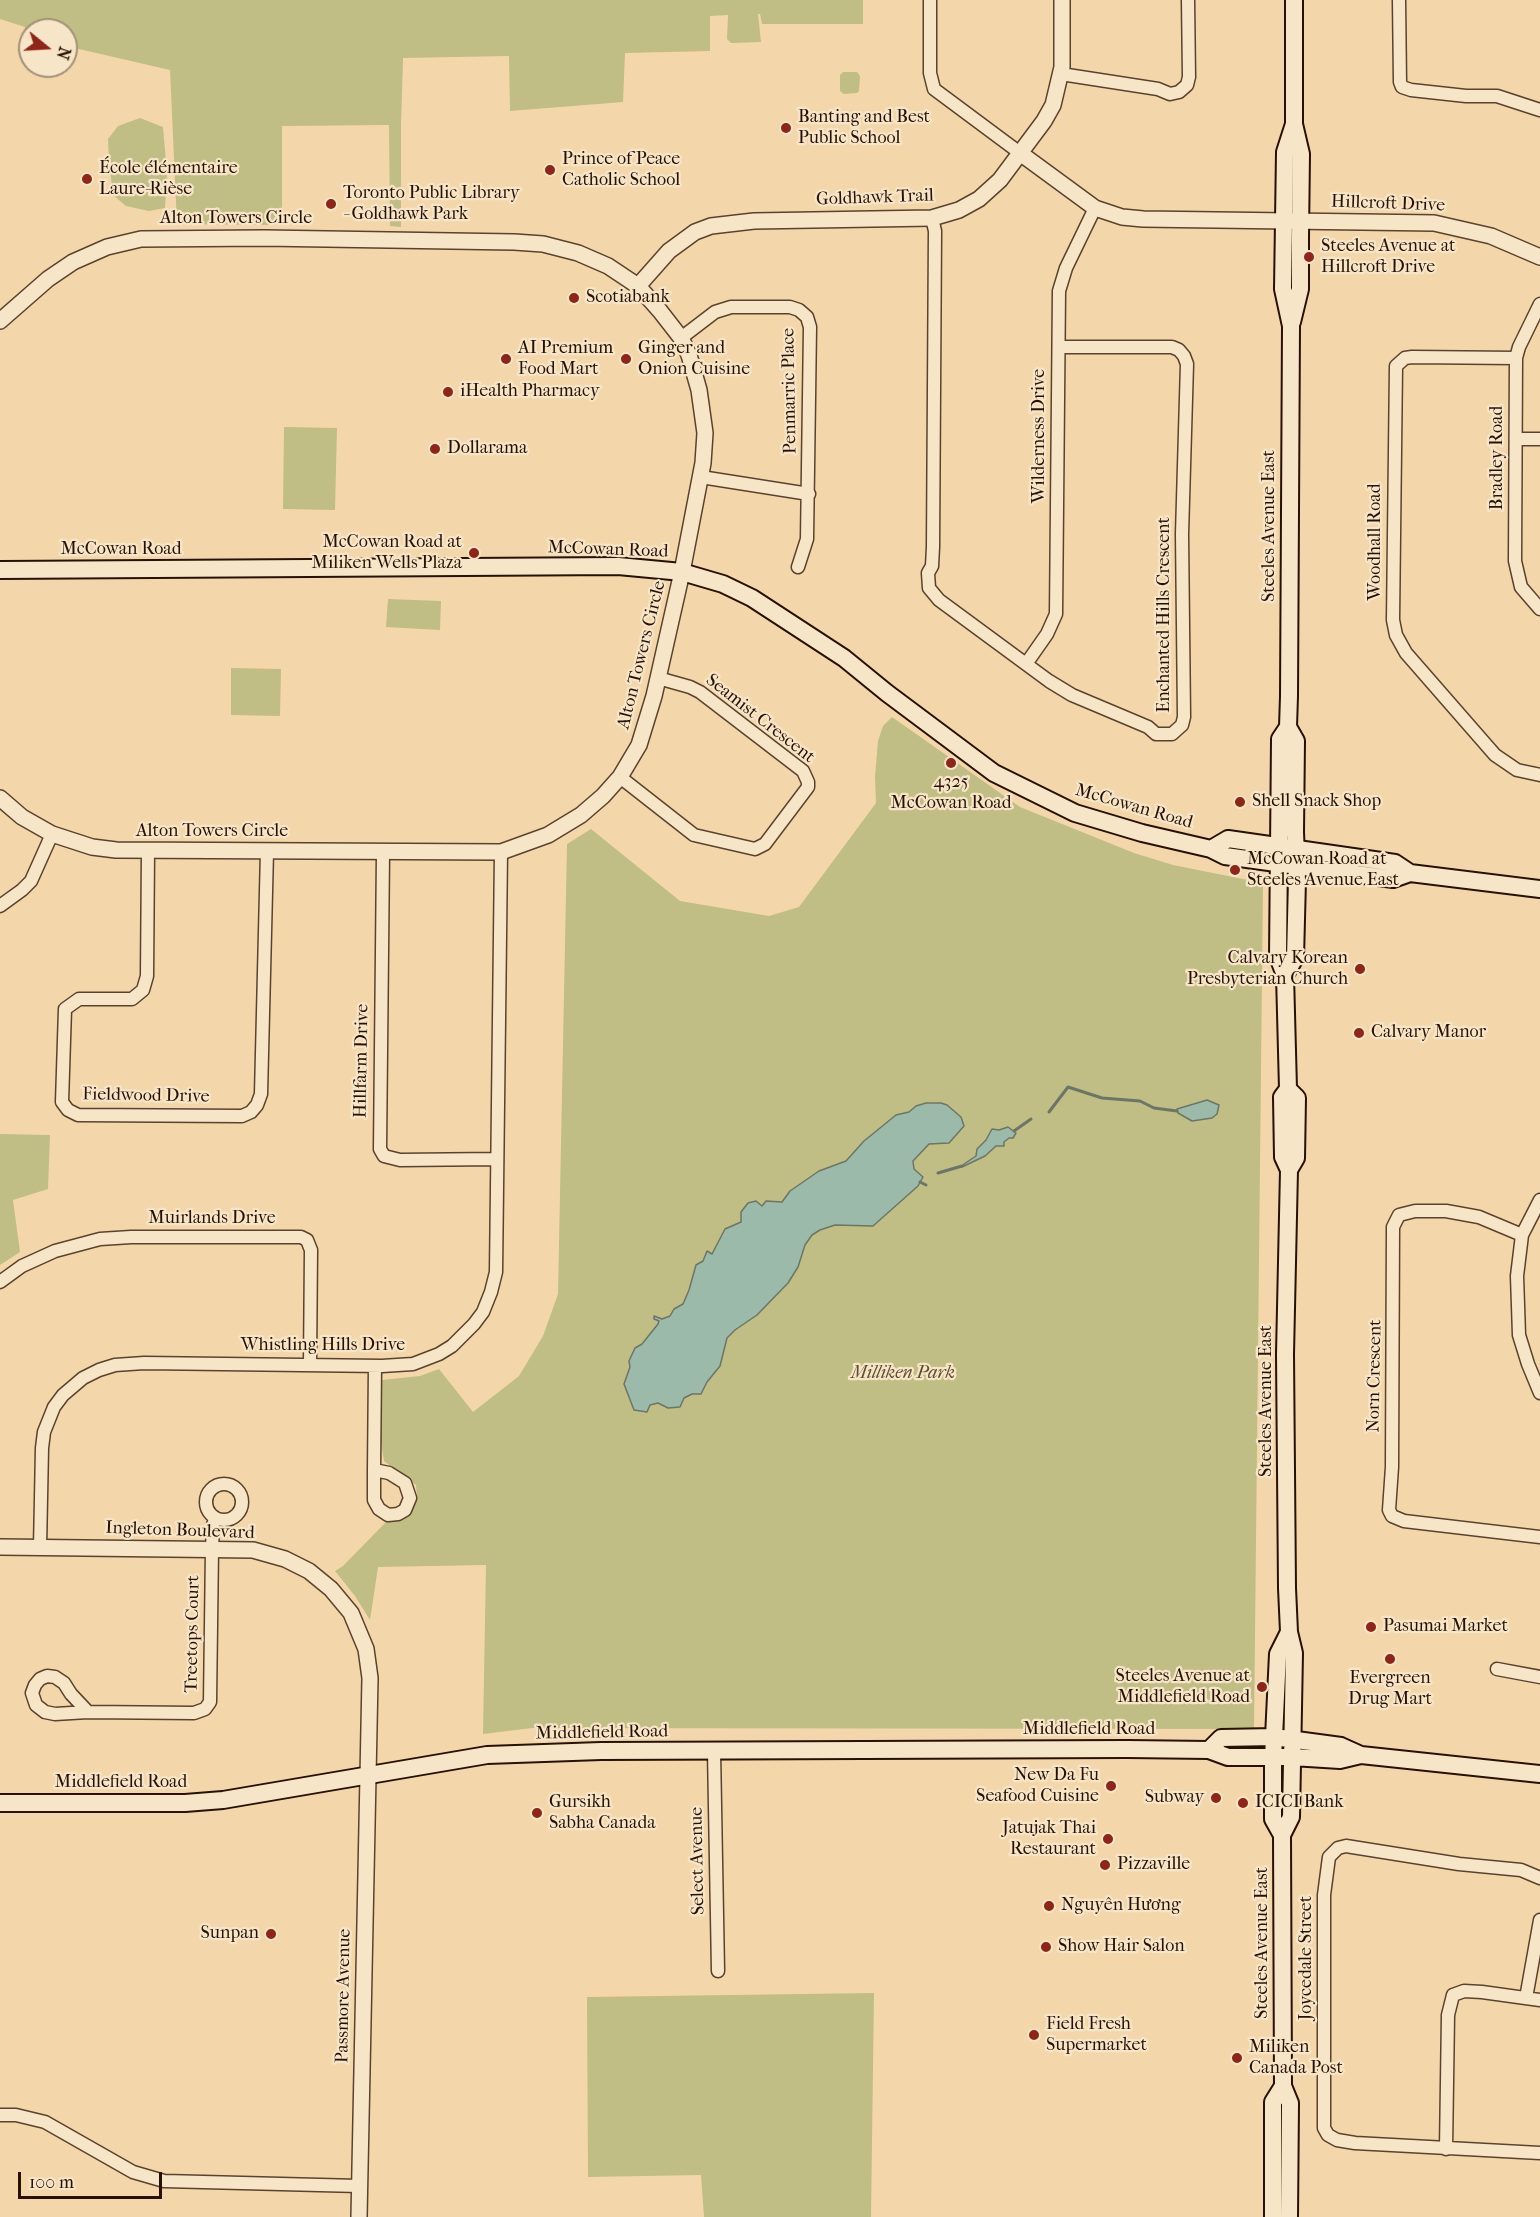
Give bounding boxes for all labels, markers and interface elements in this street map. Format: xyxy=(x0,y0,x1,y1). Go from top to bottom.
north arrow xyxy=(18,18,78,78)
text: N xyxy=(53,44,75,62)
place label: Banting and Best Public School xyxy=(798,107,930,150)
marker: Banting and Best Public School xyxy=(779,121,793,135)
place label: Prince of Peace Catholic School xyxy=(562,149,680,192)
place label: École élémentaire Laure-Rièse xyxy=(99,158,238,201)
marker: Prince of Peace Catholic School xyxy=(543,163,557,177)
marker: École élémentaire Laure-Rièse xyxy=(80,172,94,186)
place label: Toronto Public Library - Goldhawk Park xyxy=(343,183,519,226)
street label: Goldhawk Trail xyxy=(816,185,934,211)
street label: Hillcroft Drive xyxy=(1331,191,1445,217)
marker: Toronto Public Library - Goldhawk Park xyxy=(324,197,338,211)
street label: Alton Towers Circle xyxy=(160,208,312,230)
place label: Steeles Avenue at Hillcroft Drive xyxy=(1321,236,1455,278)
marker: Steeles Avenue at Hillcroft Drive xyxy=(1302,250,1316,264)
place label: Scotiabank xyxy=(586,287,670,309)
marker: Scotiabank xyxy=(567,291,581,305)
street label: Penmarric Place xyxy=(778,328,802,454)
place label: AI Premium Food Mart xyxy=(518,338,613,380)
place label: Ginger and Onion Cuisine xyxy=(638,338,750,380)
marker: AI Premium Food Mart xyxy=(499,352,513,366)
marker: Ginger and Onion Cuisine xyxy=(619,352,633,366)
street label: Wilderness Drive xyxy=(1029,369,1051,503)
place label: iHealth Pharmacy xyxy=(460,381,600,403)
marker: iHealth Pharmacy xyxy=(441,385,455,399)
street label: Bradley Road xyxy=(1487,406,1509,510)
place label: Dollarama xyxy=(447,438,527,460)
marker: Dollarama xyxy=(428,442,442,456)
street label: Steeles Avenue East xyxy=(1259,450,1281,602)
street label: Woodhall Road xyxy=(1365,484,1387,600)
street label: Enchanted Hills Crescent xyxy=(1154,517,1176,713)
place label: McCowan Road at Miliken Wells Plaza xyxy=(311,532,462,574)
street label: McCowan Road xyxy=(547,537,669,563)
street label: McCowan Road xyxy=(61,539,181,561)
marker: McCowan Road at Miliken Wells Plaza xyxy=(467,546,481,560)
street label: Alton Towers Circle xyxy=(613,579,671,731)
street label: Seamist Crescent xyxy=(701,670,819,768)
marker: 4325 McCowan Road xyxy=(944,756,958,770)
place label: 4325 McCowan Road xyxy=(891,772,1011,814)
street label: McCowan Road xyxy=(1073,780,1195,834)
place label: Shell Snack Shop xyxy=(1252,791,1381,813)
marker: Shell Snack Shop xyxy=(1233,795,1247,809)
street label: Alton Towers Circle xyxy=(136,821,288,843)
place label: McCowan Road at Steeles Avenue East xyxy=(1247,849,1399,892)
marker: McCowan Road at Steeles Avenue East xyxy=(1228,863,1242,877)
place label: Calvary Korean Presbyterian Church xyxy=(1187,948,1348,990)
marker: Calvary Korean Presbyterian Church xyxy=(1353,962,1367,976)
street label: Hillfarm Drive xyxy=(350,1004,374,1118)
place label: Calvary Manor xyxy=(1371,1022,1486,1044)
marker: Calvary Manor xyxy=(1352,1026,1366,1040)
street label: Fieldwood Drive xyxy=(82,1084,210,1108)
street label: Muirlands Drive xyxy=(148,1208,276,1230)
street label: Norn Crescent xyxy=(1363,1319,1387,1433)
street label: Steeles Avenue East xyxy=(1256,1325,1278,1477)
street label: Whistling Hills Drive xyxy=(241,1335,405,1357)
park label: Milliken Park xyxy=(851,1363,955,1385)
street label: Ingleton Boulevard xyxy=(105,1518,255,1544)
street label: Treetops Court xyxy=(181,1575,205,1693)
place label: Pasumai Market xyxy=(1383,1616,1508,1638)
marker: Pasumai Market xyxy=(1364,1620,1378,1634)
marker: Evergreen Drug Mart xyxy=(1383,1652,1397,1666)
place label: Steeles Avenue at Middlefield Road xyxy=(1116,1666,1250,1708)
place label: Evergreen Drug Mart xyxy=(1348,1668,1432,1710)
marker: Steeles Avenue at Middlefield Road xyxy=(1255,1680,1269,1694)
street label: Middlefield Road xyxy=(1023,1719,1155,1741)
street label: Middlefield Road xyxy=(536,1721,668,1745)
place label: New Da Fu Seafood Cuisine xyxy=(976,1765,1099,1808)
street label: Middlefield Road xyxy=(55,1772,187,1794)
marker: New Da Fu Seafood Cuisine xyxy=(1104,1779,1118,1793)
place label: Subway xyxy=(1145,1787,1204,1809)
marker: Subway xyxy=(1209,1791,1223,1805)
place label: Gursikh Sabha Canada xyxy=(549,1792,656,1834)
place label: ICICI Bank xyxy=(1255,1792,1344,1814)
marker: ICICI Bank xyxy=(1236,1796,1250,1810)
marker: Gursikh Sabha Canada xyxy=(530,1806,544,1820)
street label: Select Avenue xyxy=(686,1807,710,1915)
place label: Jatujak Thai Restaurant xyxy=(1002,1818,1096,1860)
marker: Jatujak Thai Restaurant xyxy=(1101,1832,1115,1846)
place label: Pizzaville xyxy=(1117,1854,1190,1876)
marker: Pizzaville xyxy=(1098,1858,1112,1872)
street label: Steeles Avenue East xyxy=(1252,1867,1274,2019)
place label: Nguyên Hương xyxy=(1061,1895,1181,1917)
street label: Joycedale Street xyxy=(1296,1896,1318,2020)
marker: Nguyên Hương xyxy=(1042,1899,1056,1913)
place label: Sunpan xyxy=(201,1923,259,1945)
marker: Sunpan xyxy=(264,1927,278,1941)
street label: Passmore Avenue xyxy=(332,1929,356,2063)
place label: Show Hair Salon xyxy=(1058,1936,1185,1958)
marker: Show Hair Salon xyxy=(1039,1940,1053,1954)
place label: Field Fresh Supermarket xyxy=(1046,2014,1147,2056)
marker: Field Fresh Supermarket xyxy=(1027,2028,1041,2042)
place label: Miliken Canada Post xyxy=(1249,2037,1343,2080)
marker: Miliken Canada Post xyxy=(1230,2051,1244,2065)
scale bar xyxy=(21,2160,165,2198)
text: 100 m xyxy=(29,2172,74,2193)

